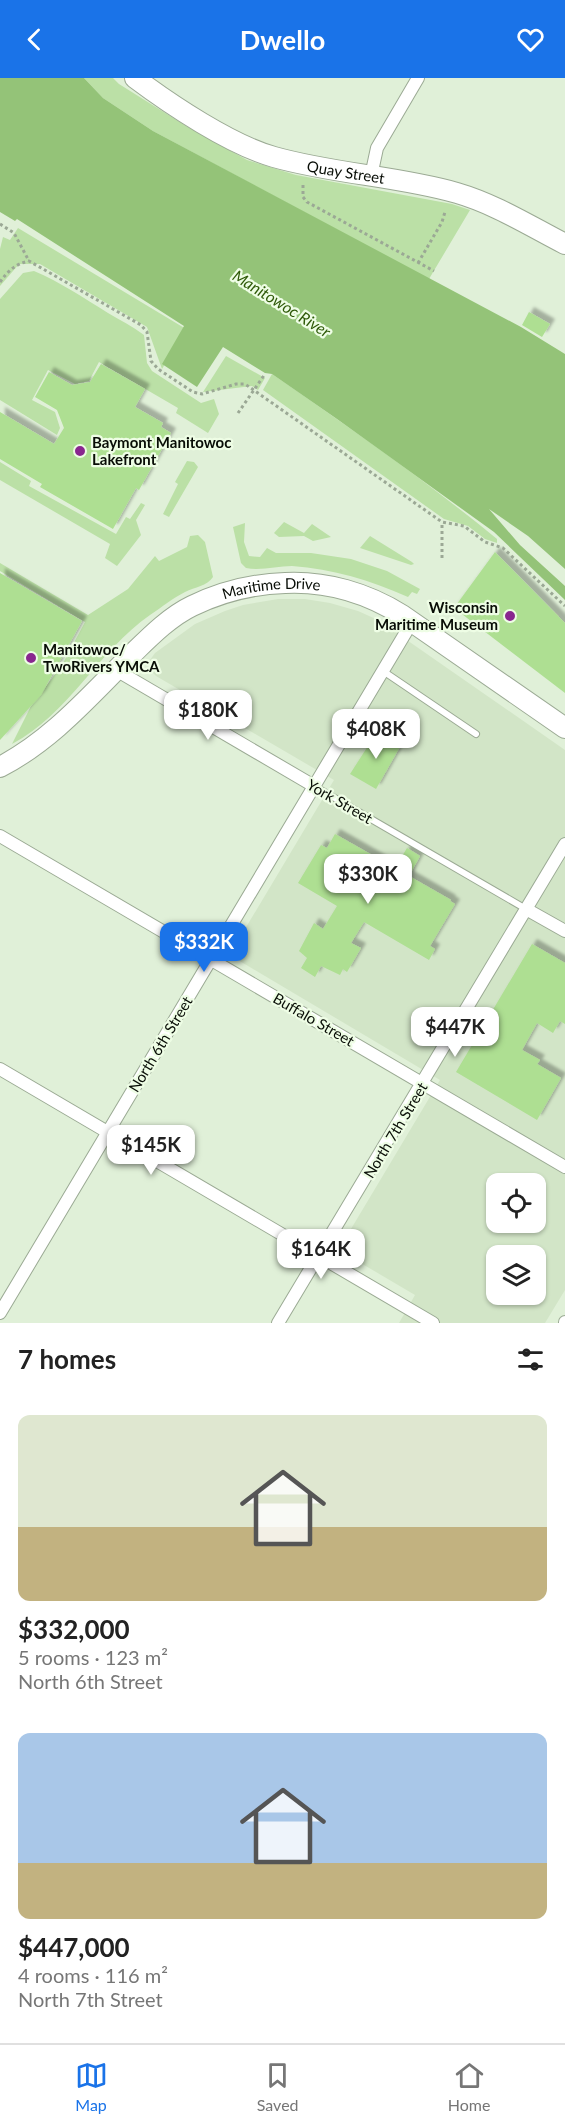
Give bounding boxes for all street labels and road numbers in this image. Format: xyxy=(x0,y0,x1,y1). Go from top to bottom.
street label: Quay Street xyxy=(306,156,387,187)
street label: Maritime Drive xyxy=(220,574,322,602)
street label: York Street xyxy=(304,775,376,827)
street label: Buffalo Street xyxy=(270,989,358,1050)
street label: North 6th Street xyxy=(124,992,196,1095)
street label: North 7th Street xyxy=(359,1078,431,1181)

